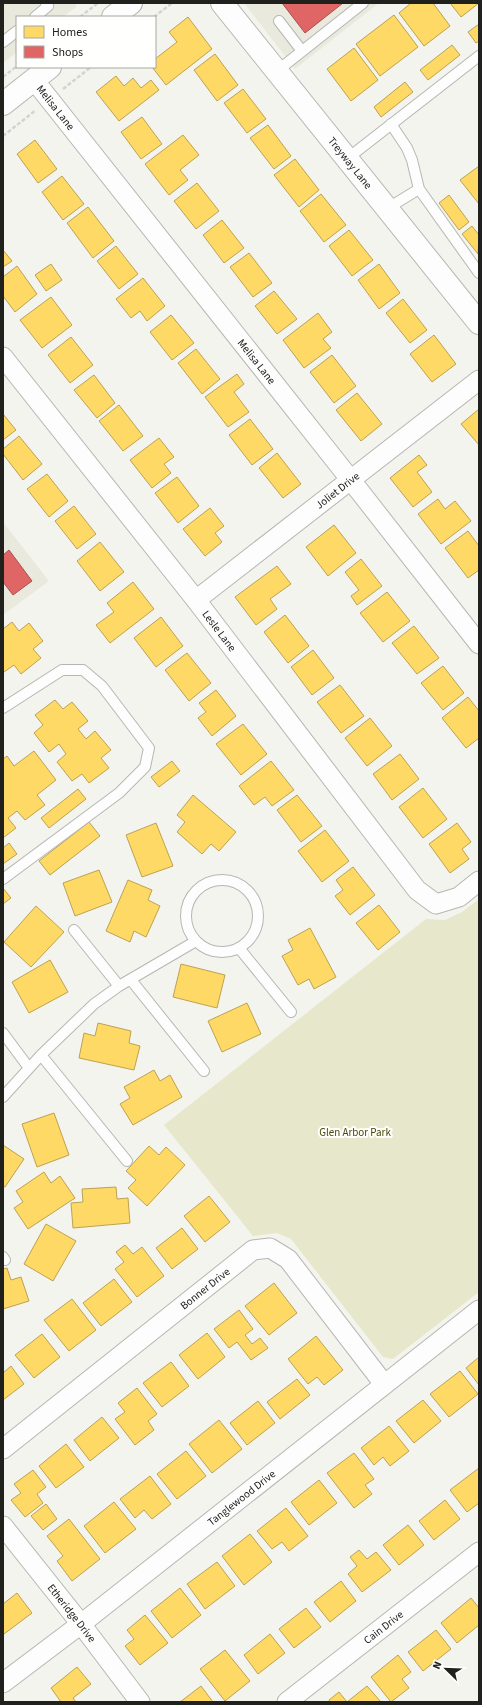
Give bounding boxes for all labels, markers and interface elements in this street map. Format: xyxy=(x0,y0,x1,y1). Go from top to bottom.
legend xyxy=(16,16,156,68)
text: Homes xyxy=(52,24,87,41)
text: Shops xyxy=(52,44,83,61)
street label: Melisa Lane xyxy=(33,82,79,134)
street label: Treyway Lane xyxy=(325,134,376,192)
street label: Melisa Lane xyxy=(234,336,280,388)
street label: Joliet Drive xyxy=(312,468,363,512)
street label: Lesle Lane xyxy=(199,607,240,655)
park label: Glen Arbor Park xyxy=(319,1125,391,1140)
street label: Bonner Drive xyxy=(177,1263,233,1313)
street label: Tanglewood Drive xyxy=(204,1466,279,1529)
street label: Etheridge Drive xyxy=(44,1581,100,1646)
street label: Cain Drive xyxy=(360,1606,407,1647)
north arrow xyxy=(426,1649,466,1689)
text: N xyxy=(429,1659,446,1672)

